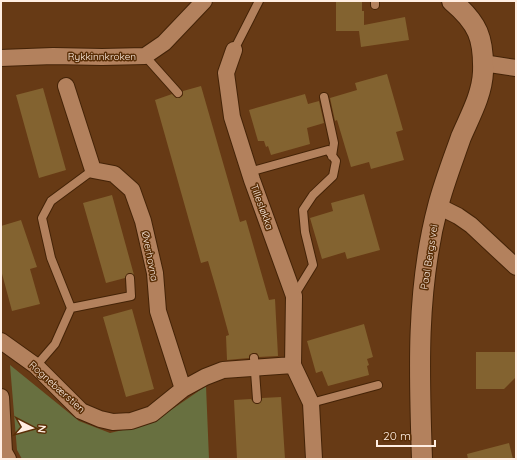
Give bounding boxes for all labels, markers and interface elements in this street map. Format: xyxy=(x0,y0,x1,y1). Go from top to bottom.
street label: Rykkinnkroken xyxy=(68,50,136,63)
street label: Tillesløkka xyxy=(248,182,276,232)
street label: Paal Bergs vei xyxy=(417,224,441,290)
street label: Øverhavna xyxy=(139,230,161,282)
street label: Rognebærstien xyxy=(26,358,88,416)
north arrow xyxy=(12,408,52,448)
scale bar xyxy=(377,422,435,448)
text: N xyxy=(35,424,49,434)
text: 20 m xyxy=(383,428,411,443)

